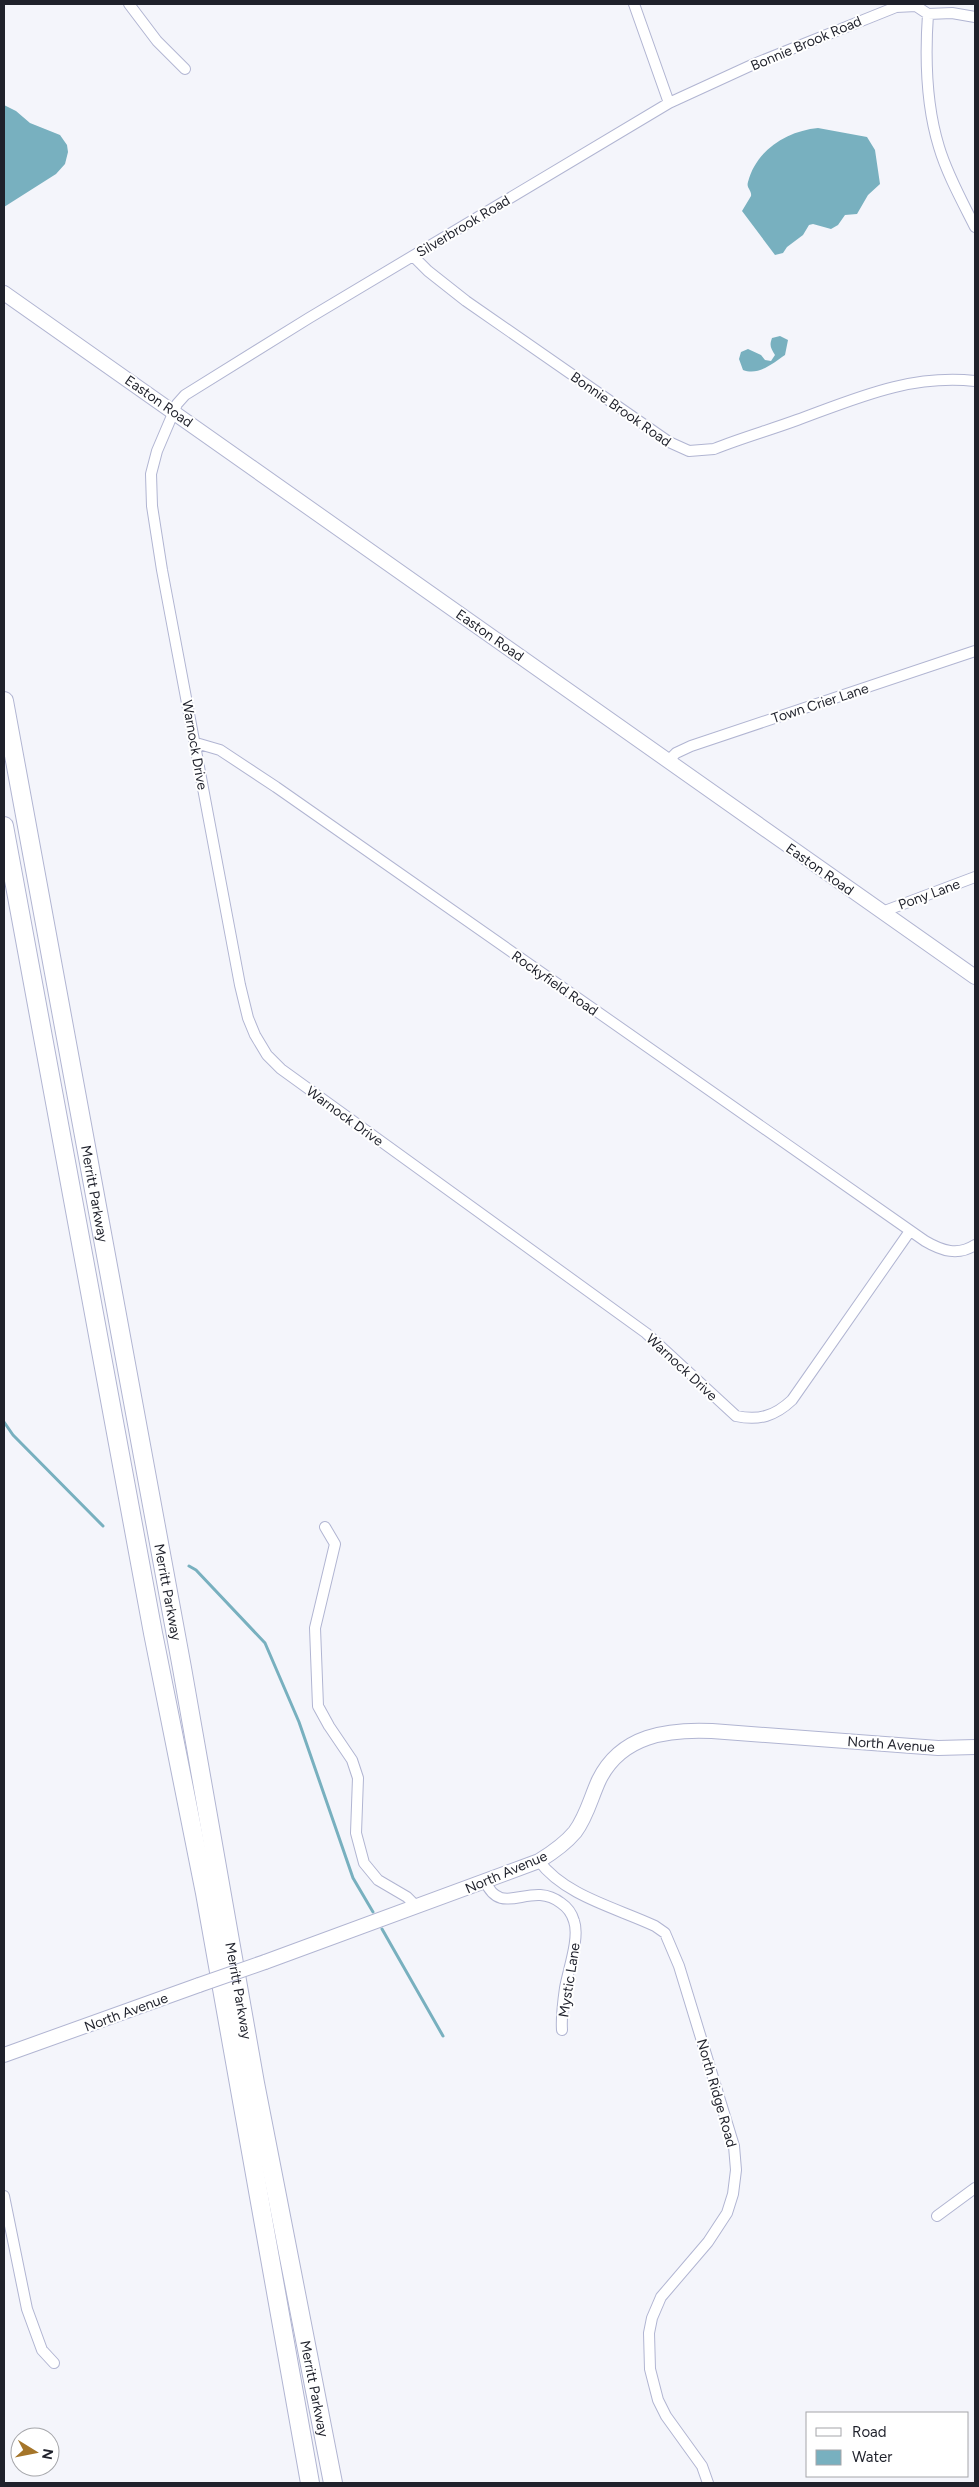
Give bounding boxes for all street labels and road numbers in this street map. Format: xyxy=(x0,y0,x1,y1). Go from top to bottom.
street label: Bonnie Brook Road xyxy=(748,12,864,74)
street label: Silverbrook Road xyxy=(413,192,513,261)
street label: Bonnie Brook Road xyxy=(567,368,674,450)
street label: Easton Road xyxy=(122,372,196,431)
street label: Easton Road xyxy=(453,606,527,665)
street label: Town Crier Lane xyxy=(770,680,871,727)
street label: Warnock Drive xyxy=(178,699,211,792)
street label: Easton Road xyxy=(783,840,857,899)
street label: Pony Lane xyxy=(896,875,963,913)
street label: Rockyfield Road xyxy=(508,947,601,1020)
street label: Warnock Drive xyxy=(303,1083,387,1150)
street label: Merritt Parkway xyxy=(77,1144,112,1244)
street label: Warnock Drive xyxy=(643,1330,721,1405)
street label: Merritt Parkway xyxy=(150,1542,185,1643)
street label: North Avenue xyxy=(847,1733,936,1756)
street label: North Avenue xyxy=(463,1847,550,1897)
street label: Merritt Parkway xyxy=(221,1941,255,2041)
street label: Mystic Lane xyxy=(555,1941,584,2019)
street label: North Avenue xyxy=(82,1989,171,2035)
street label: North Ridge Road xyxy=(693,2037,740,2149)
street label: Merritt Parkway xyxy=(296,2339,332,2439)

